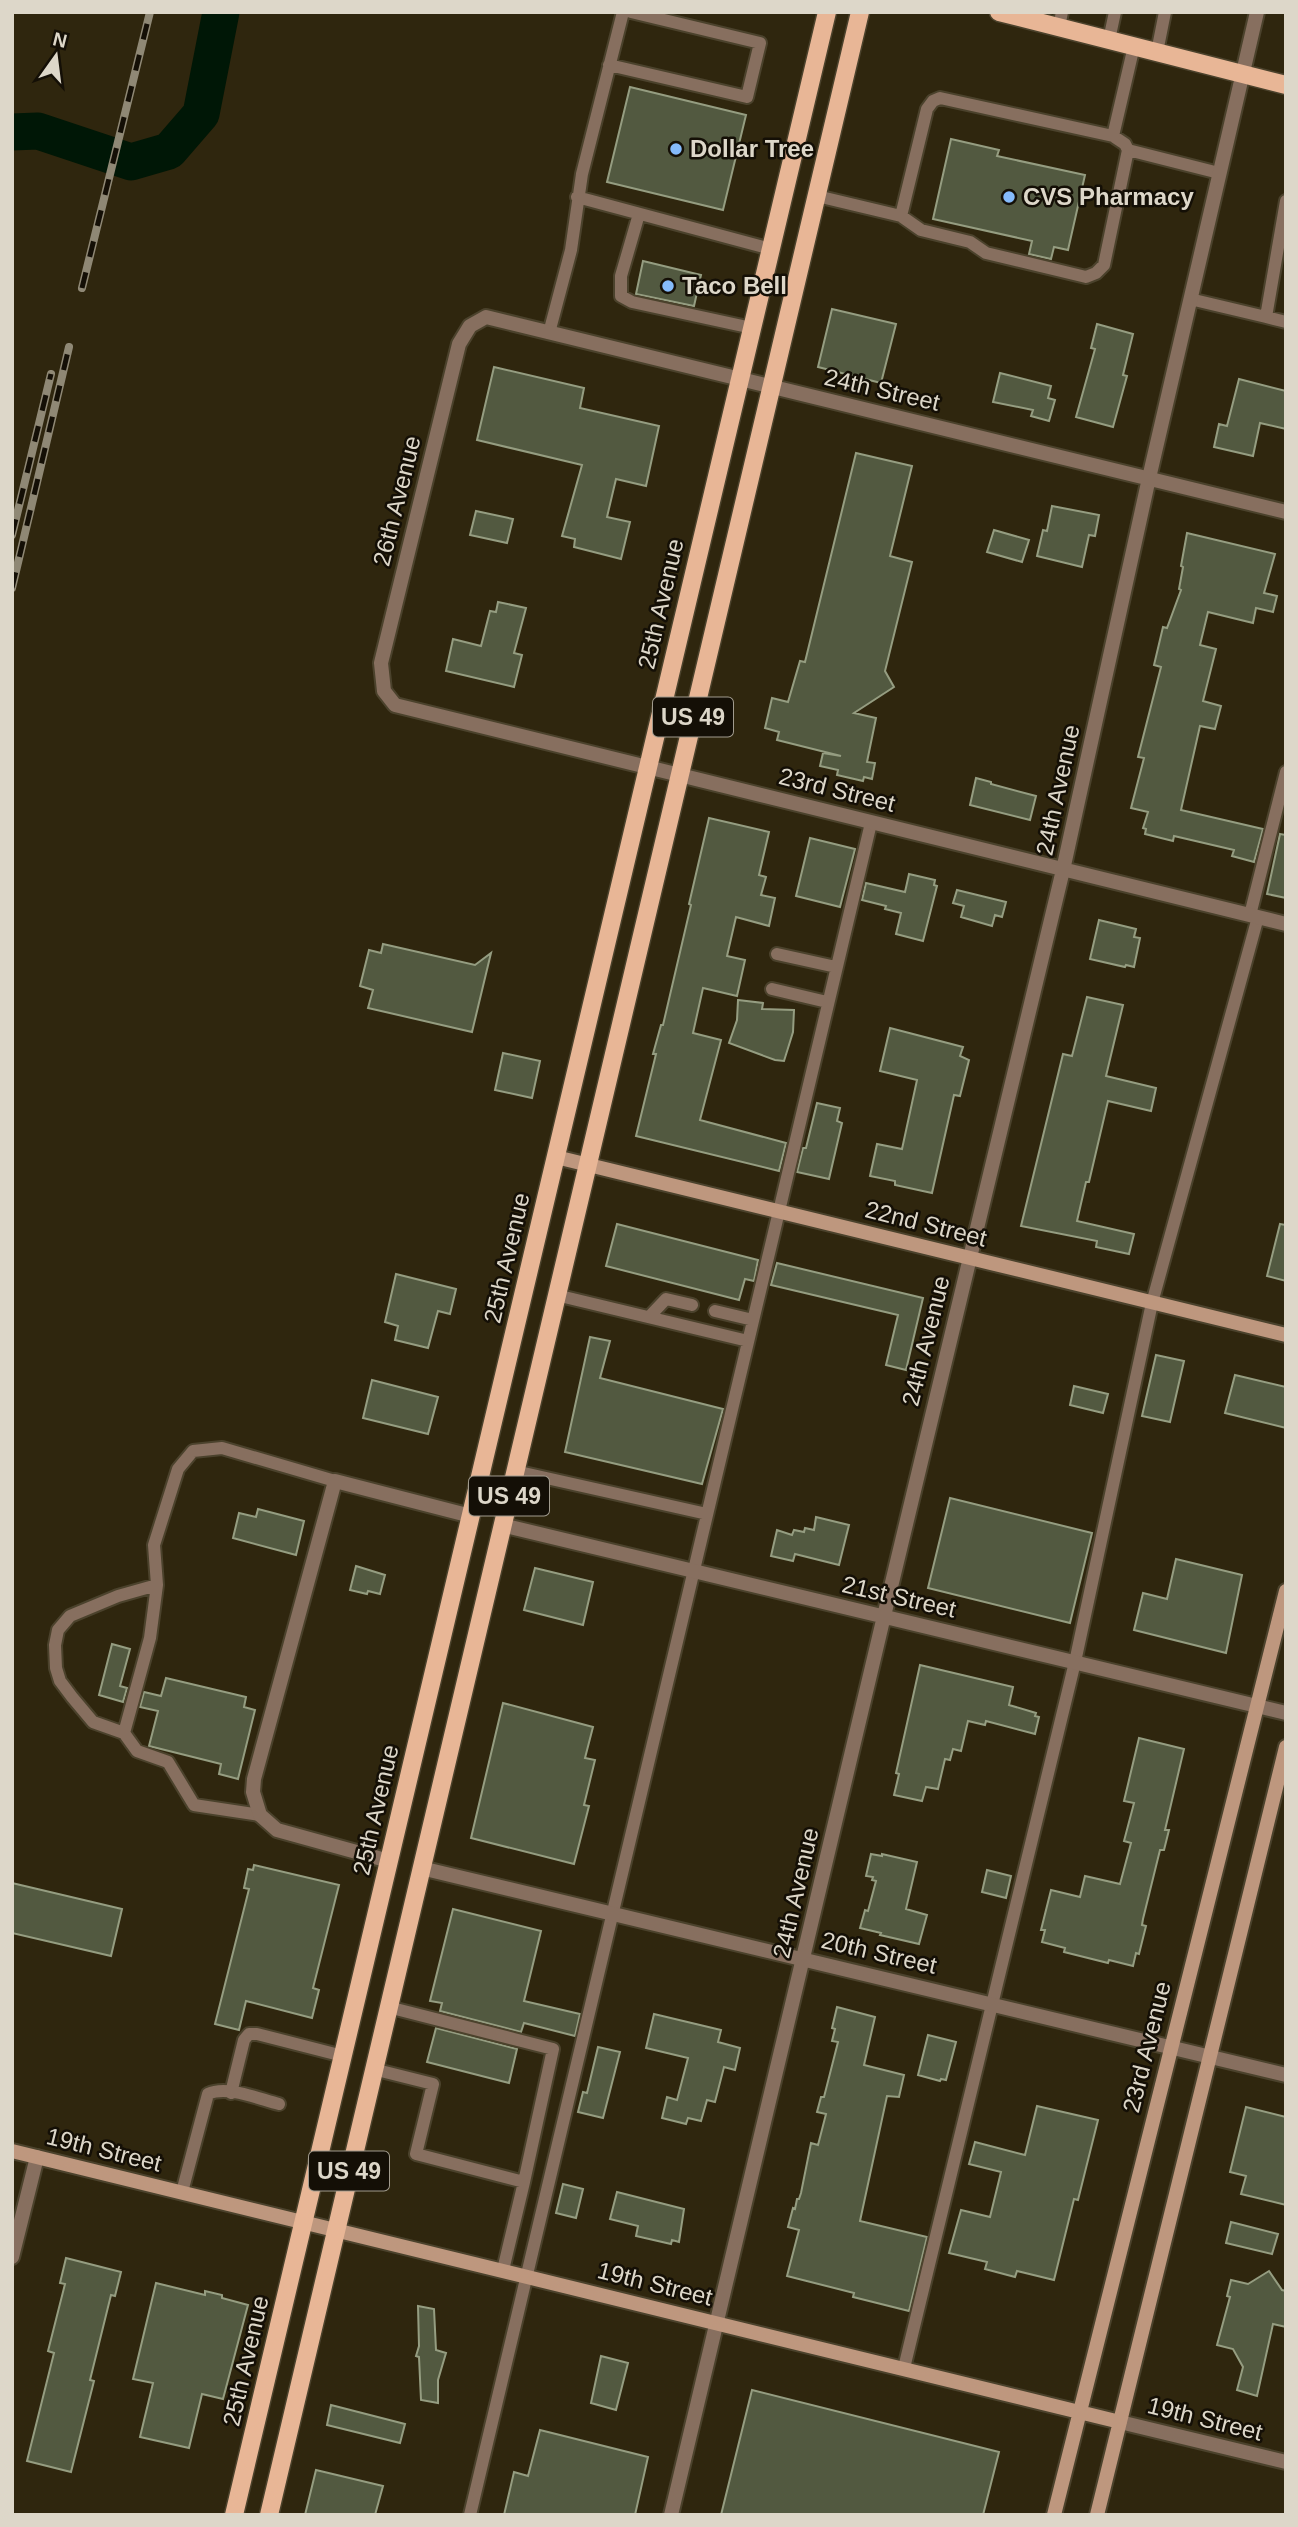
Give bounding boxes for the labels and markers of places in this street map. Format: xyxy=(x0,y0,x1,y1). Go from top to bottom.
place label: Dollar Tree xyxy=(690,135,814,162)
marker: Dollar Tree xyxy=(668,141,684,157)
place label: CVS Pharmacy xyxy=(1023,183,1194,210)
marker: CVS Pharmacy xyxy=(1001,189,1017,205)
place label: Taco Bell xyxy=(682,272,787,299)
marker: Taco Bell xyxy=(660,278,676,294)

